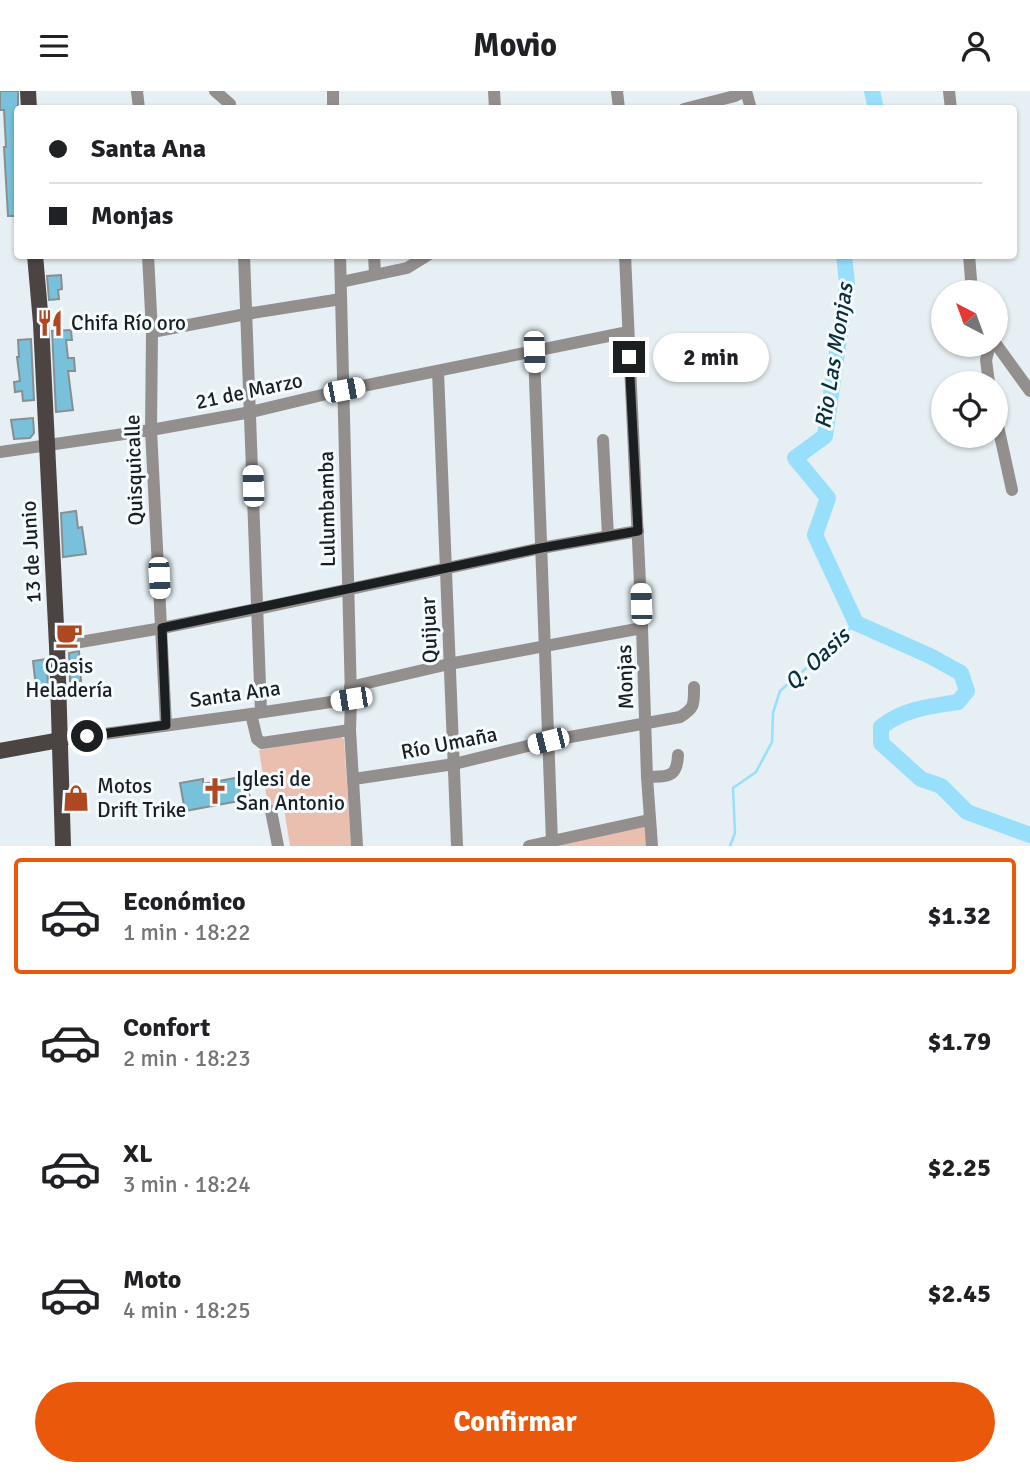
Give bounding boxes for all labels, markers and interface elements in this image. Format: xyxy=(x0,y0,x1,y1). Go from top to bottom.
text: Movio xyxy=(473,26,557,65)
icon: menu xyxy=(35,27,73,65)
icon: person xyxy=(957,27,995,65)
text: Santa Ana xyxy=(91,133,206,165)
text: Monjas xyxy=(91,200,173,232)
water label: Rio Las Monjas xyxy=(808,279,860,431)
north arrow xyxy=(931,280,1008,357)
map controls xyxy=(931,280,1008,448)
restaurant icon: Chifa Río oro xyxy=(35,308,65,338)
place label: Chifa Río oro xyxy=(71,310,186,336)
car xyxy=(523,331,546,373)
callout: 2 min xyxy=(654,333,769,381)
route end xyxy=(613,341,645,373)
text: 2 min xyxy=(683,343,739,372)
street label: 21 de Marzo xyxy=(193,367,305,415)
button: locate xyxy=(931,371,1008,448)
car xyxy=(322,376,367,404)
street label: Quisquicalle xyxy=(119,414,149,526)
street label: Lulumbamba xyxy=(313,451,341,567)
car xyxy=(242,465,265,507)
street label: 13 de Junio xyxy=(15,500,47,604)
car xyxy=(148,556,171,600)
car xyxy=(630,583,653,625)
street label: Quijuar xyxy=(415,596,443,664)
cafe icon: Oasis Heladería xyxy=(54,620,84,650)
water label: Q. Oasis xyxy=(778,620,857,697)
street label: Monjas xyxy=(611,644,639,710)
place label: Oasis Heladería xyxy=(25,653,113,703)
street label: Santa Ana xyxy=(188,675,282,713)
car xyxy=(329,685,374,713)
route start xyxy=(71,720,103,752)
street label: Río Umaña xyxy=(399,721,499,765)
car xyxy=(526,726,571,756)
place label: Iglesi de San Antonio xyxy=(236,766,345,816)
place label: Motos Drift Trike xyxy=(97,773,186,823)
church icon: Iglesi de San Antonio xyxy=(200,776,230,806)
shop icon: Motos Drift Trike xyxy=(61,783,91,813)
icon: car xyxy=(39,885,102,948)
text: Económico xyxy=(123,886,246,918)
text: $1.32 xyxy=(927,900,991,932)
text: 1 min · 18:22 xyxy=(123,918,251,947)
icon: car xyxy=(39,1011,102,1074)
text: Confort xyxy=(123,1012,210,1044)
text: $1.79 xyxy=(927,1026,991,1058)
text: 2 min · 18:23 xyxy=(123,1044,251,1073)
icon: car xyxy=(39,1137,102,1200)
text: XL xyxy=(123,1138,153,1170)
text: $2.25 xyxy=(927,1152,991,1184)
text: 3 min · 18:24 xyxy=(123,1170,251,1199)
icon: car xyxy=(39,1263,102,1326)
text: Moto xyxy=(123,1264,181,1296)
text: $2.45 xyxy=(927,1278,991,1310)
text: 4 min · 18:25 xyxy=(123,1296,251,1325)
button: Confirmar xyxy=(35,1382,995,1462)

